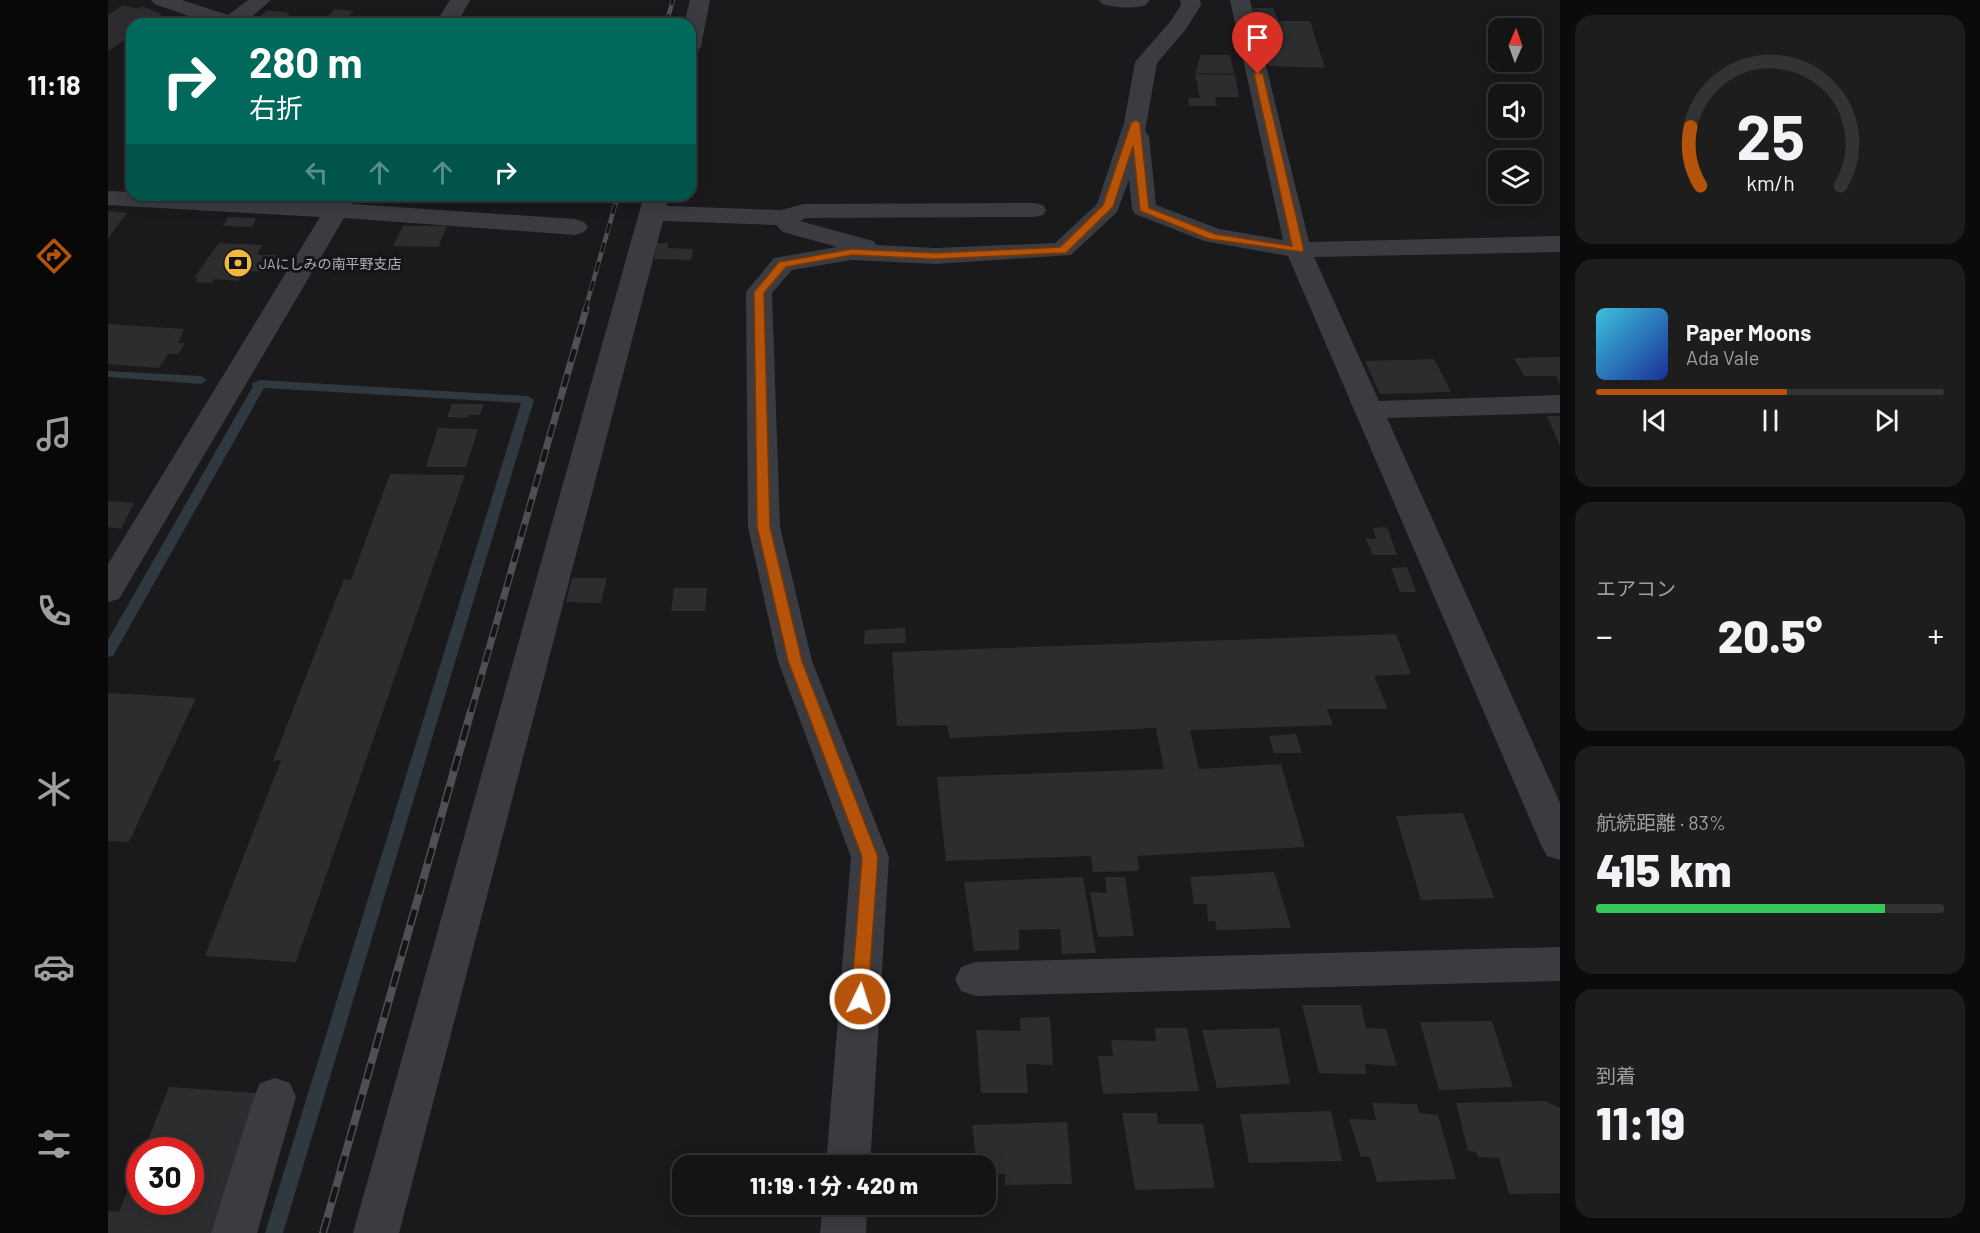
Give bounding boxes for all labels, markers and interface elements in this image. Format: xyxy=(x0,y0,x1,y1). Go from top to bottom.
pin xyxy=(1232,12,1283,74)
north arrow xyxy=(1488,18,1542,72)
map controls xyxy=(1488,18,1542,204)
icon: arrive xyxy=(1241,21,1274,54)
text: 280 m xyxy=(249,36,363,86)
icon: right xyxy=(150,42,228,120)
text: 11:18 xyxy=(27,68,81,100)
button: sound xyxy=(1488,84,1542,138)
text: 右折 xyxy=(249,91,303,123)
text: 25 xyxy=(1736,98,1804,172)
button: layers xyxy=(1488,150,1542,204)
icon: left xyxy=(300,156,333,189)
icon: ahead xyxy=(363,156,396,189)
icon: ahead xyxy=(426,156,459,189)
icon: right xyxy=(489,156,522,189)
text: km/h xyxy=(1746,171,1794,196)
icon: directions xyxy=(33,235,75,277)
bank icon: JAにしみの南平野支店 xyxy=(222,247,254,279)
place label: JAにしみの南平野支店 xyxy=(259,255,401,272)
text: Paper Moons xyxy=(1686,319,1811,345)
text: Ada Vale xyxy=(1686,345,1759,369)
icon: previous xyxy=(1638,404,1671,437)
icon: pause xyxy=(1754,404,1787,437)
icon: next xyxy=(1870,404,1903,437)
icon: music xyxy=(33,413,75,455)
text: エアコン xyxy=(1596,576,1676,600)
icon: phone xyxy=(33,590,75,632)
text: 20.5° xyxy=(1718,608,1822,662)
text: − xyxy=(1596,615,1613,655)
text: + xyxy=(1928,615,1944,655)
icon: climate xyxy=(33,768,75,810)
text: 航続距離 · 83% xyxy=(1596,810,1726,834)
text: 415 km xyxy=(1596,842,1732,896)
icon: car xyxy=(33,946,75,988)
position arrow xyxy=(828,967,892,1031)
text: 到着 xyxy=(1596,1063,1636,1087)
text: 11:19 xyxy=(1596,1095,1685,1149)
icon: filters xyxy=(33,1123,75,1165)
speed limit sign: 30 xyxy=(126,1137,204,1215)
text: 11:19 · 1 分 · 420 m xyxy=(750,1172,918,1198)

